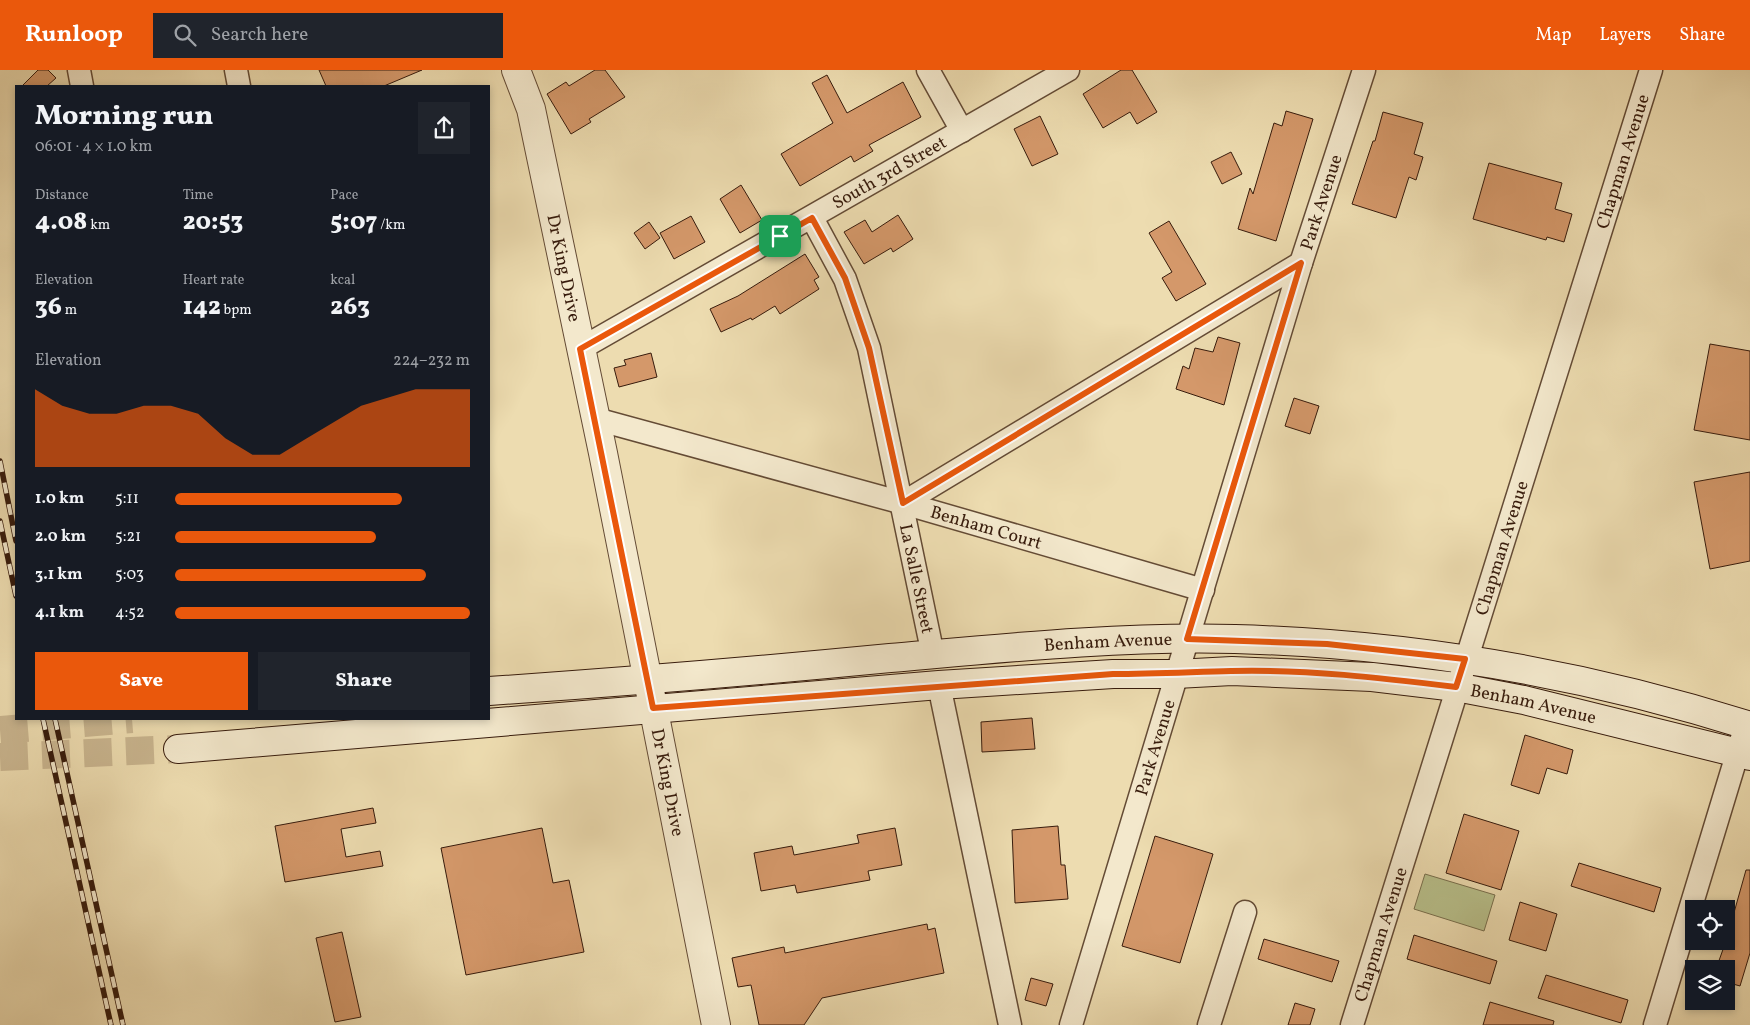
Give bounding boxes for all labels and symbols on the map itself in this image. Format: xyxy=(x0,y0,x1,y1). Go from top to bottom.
street label: Chapman Avenue xyxy=(1591,91,1657,232)
street label: South 3rd Street xyxy=(828,131,952,216)
street label: Park Avenue xyxy=(1295,151,1350,254)
street label: Dr King Drive xyxy=(539,212,586,324)
pin xyxy=(759,215,801,257)
street label: Chapman Avenue xyxy=(1470,478,1536,619)
street label: Benham Court xyxy=(927,501,1045,557)
street label: La Salle Street xyxy=(892,522,939,636)
street label: Benham Avenue xyxy=(1043,628,1173,659)
street label: Benham Avenue xyxy=(1468,679,1599,731)
street label: Park Avenue xyxy=(1130,697,1183,799)
street label: Dr King Drive xyxy=(644,727,689,839)
street label: Chapman Avenue xyxy=(1349,864,1415,1005)

